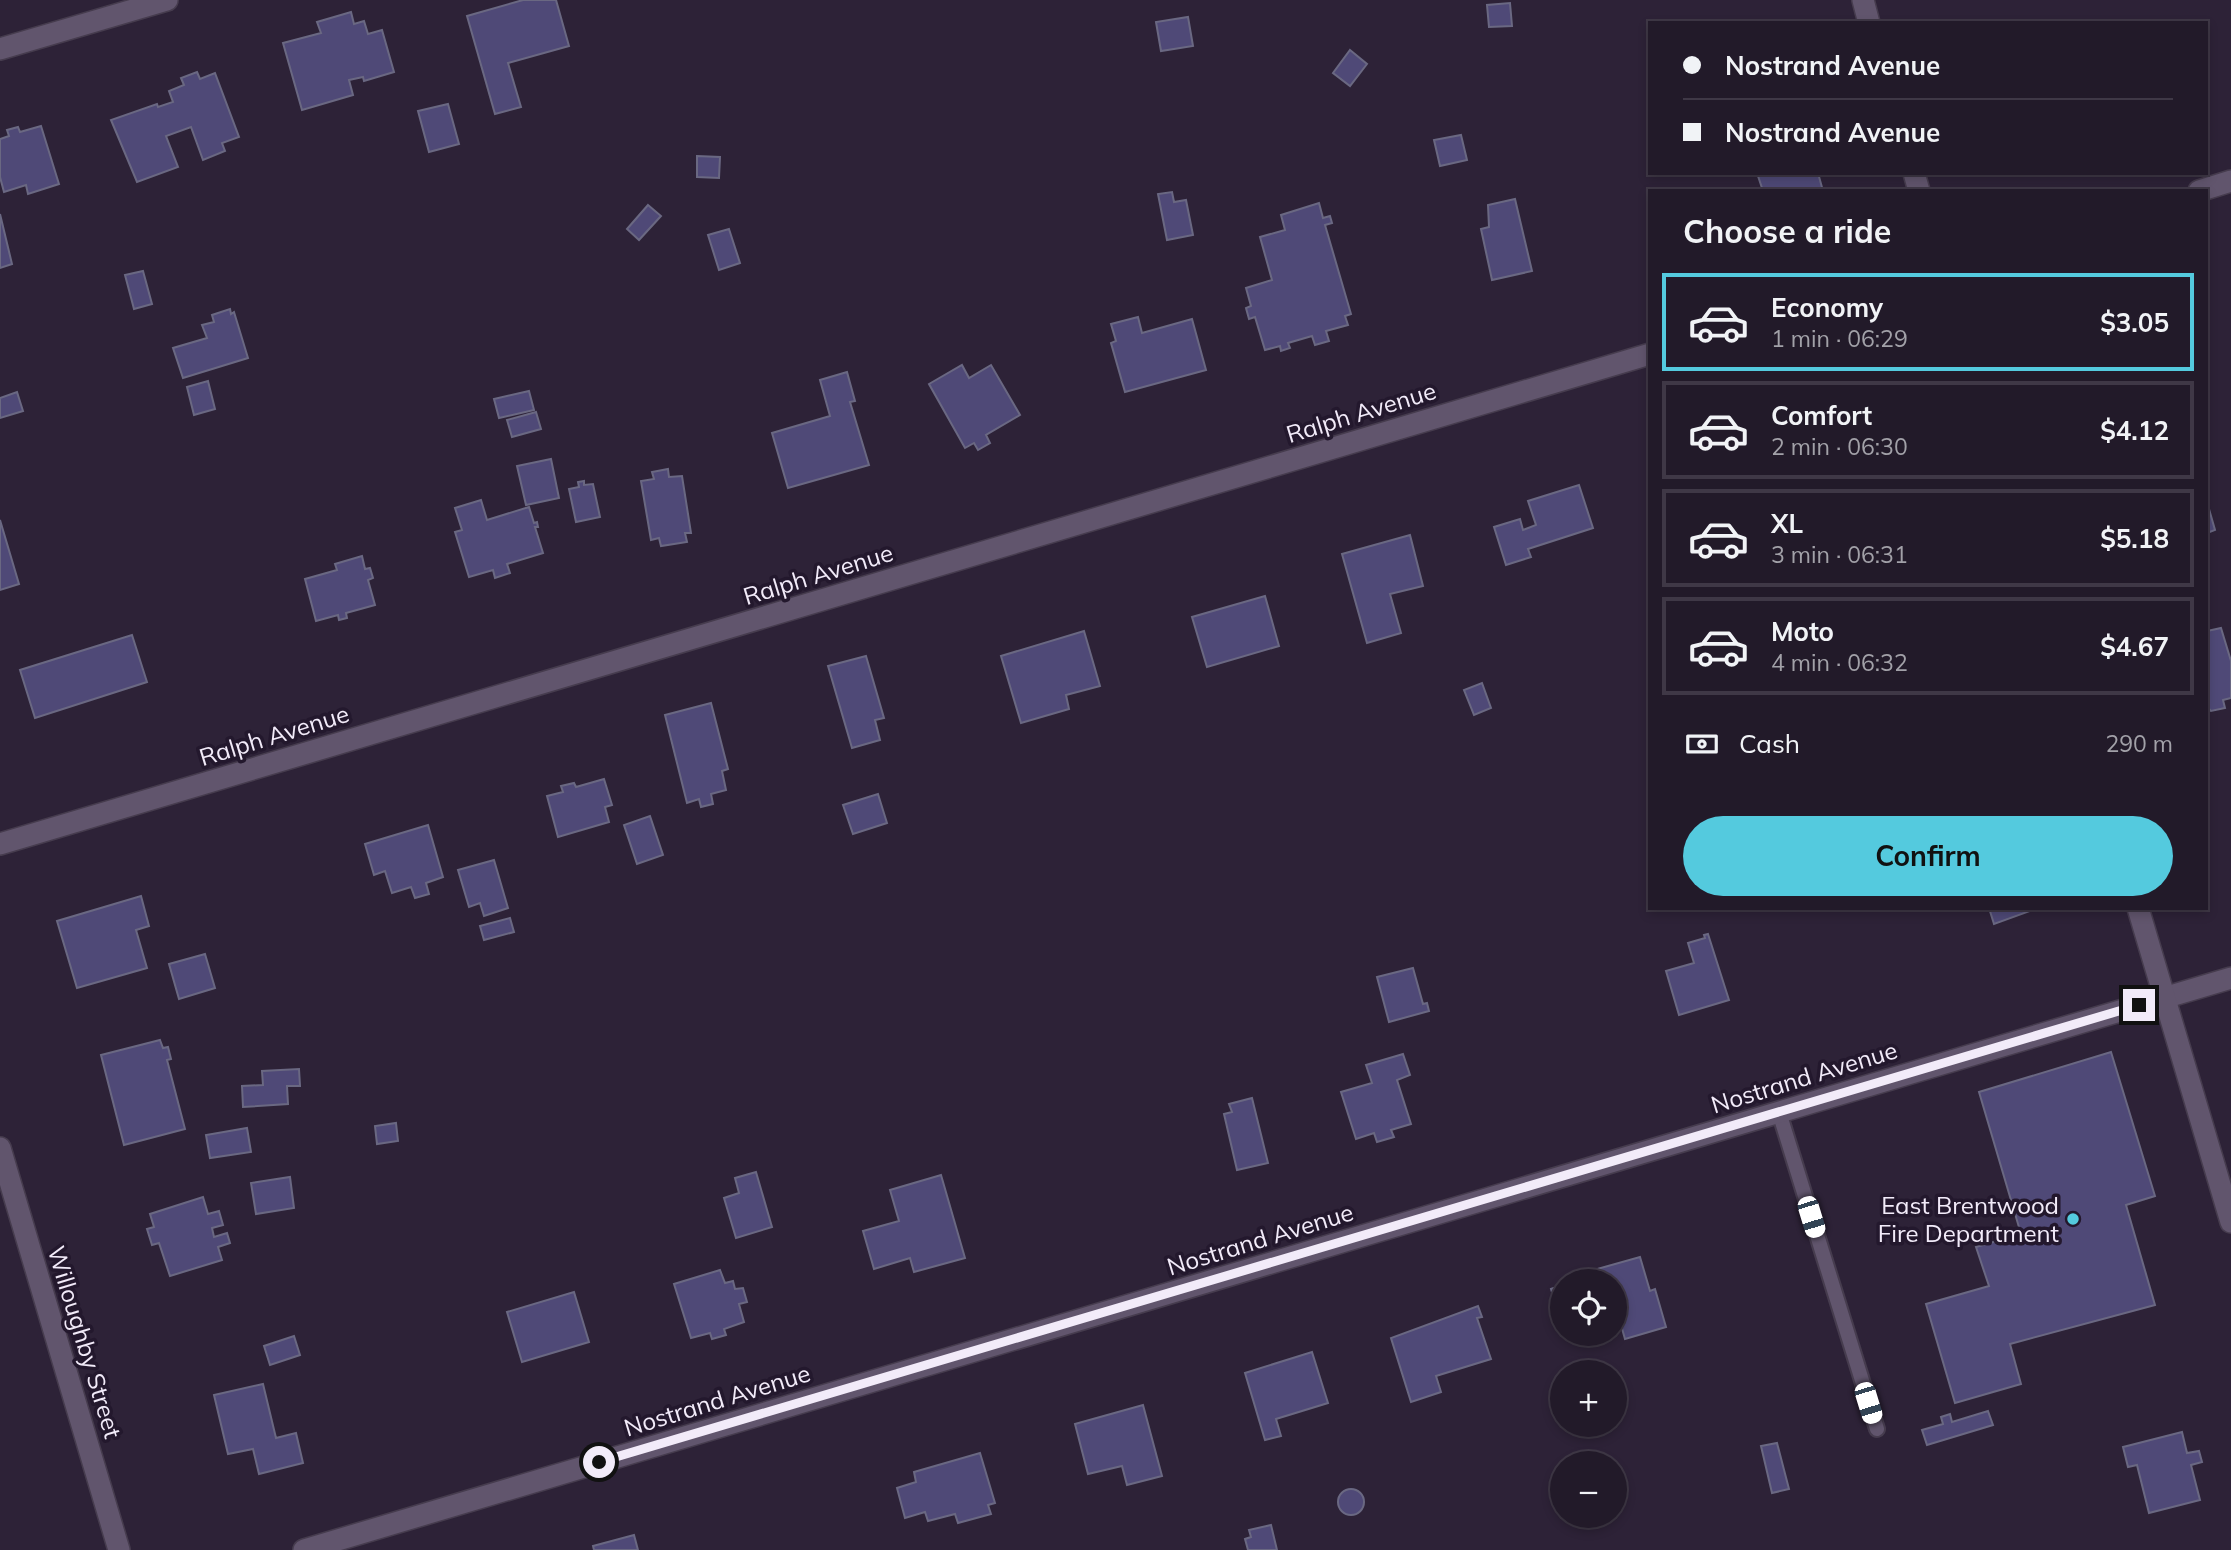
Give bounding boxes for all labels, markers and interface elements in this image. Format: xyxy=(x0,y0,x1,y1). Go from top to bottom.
text: Nostrand Avenue xyxy=(1725,49,1940,82)
text: Nostrand Avenue xyxy=(1725,116,1940,149)
text: Choose a ride xyxy=(1683,211,1891,251)
icon: car xyxy=(1687,291,1750,354)
text: Economy xyxy=(1771,291,1883,324)
text: $3.05 xyxy=(2100,306,2169,339)
text: 1 min · 06:29 xyxy=(1771,324,1908,353)
street label: Ralph Avenue xyxy=(1282,375,1440,449)
icon: car xyxy=(1687,399,1750,462)
text: Comfort xyxy=(1771,399,1872,432)
text: $4.12 xyxy=(2100,414,2169,447)
text: 2 min · 06:30 xyxy=(1771,432,1908,461)
icon: car xyxy=(1687,507,1750,570)
text: XL xyxy=(1771,507,1803,540)
text: $5.18 xyxy=(2100,522,2169,555)
street label: Ralph Avenue xyxy=(739,537,897,611)
text: 3 min · 06:31 xyxy=(1771,540,1908,569)
icon: car xyxy=(1687,615,1750,678)
text: Moto xyxy=(1771,615,1834,648)
text: $4.67 xyxy=(2100,630,2169,663)
text: 4 min · 06:32 xyxy=(1771,648,1908,677)
street label: Ralph Avenue xyxy=(195,698,353,772)
icon: cash xyxy=(1683,725,1721,763)
text: Cash xyxy=(1739,727,1800,760)
text: 290 m xyxy=(2105,729,2173,758)
button: Confirm xyxy=(1683,816,2173,896)
route end xyxy=(2123,989,2155,1021)
street label: Nostrand Avenue xyxy=(1707,1034,1901,1120)
place label: East Brentwood Fire Department xyxy=(1878,1190,2059,1248)
car xyxy=(1795,1194,1828,1240)
street label: Nostrand Avenue xyxy=(1163,1196,1357,1282)
marker: East Brentwood Fire Department xyxy=(2065,1211,2081,1227)
street label: Willoughby Street xyxy=(41,1242,129,1442)
map controls xyxy=(1550,1269,1627,1528)
button: locate xyxy=(1550,1269,1627,1346)
street label: Nostrand Avenue xyxy=(620,1357,814,1443)
button: + xyxy=(1550,1360,1627,1437)
car xyxy=(1852,1380,1885,1426)
route start xyxy=(583,1446,615,1478)
button: − xyxy=(1550,1451,1627,1528)

